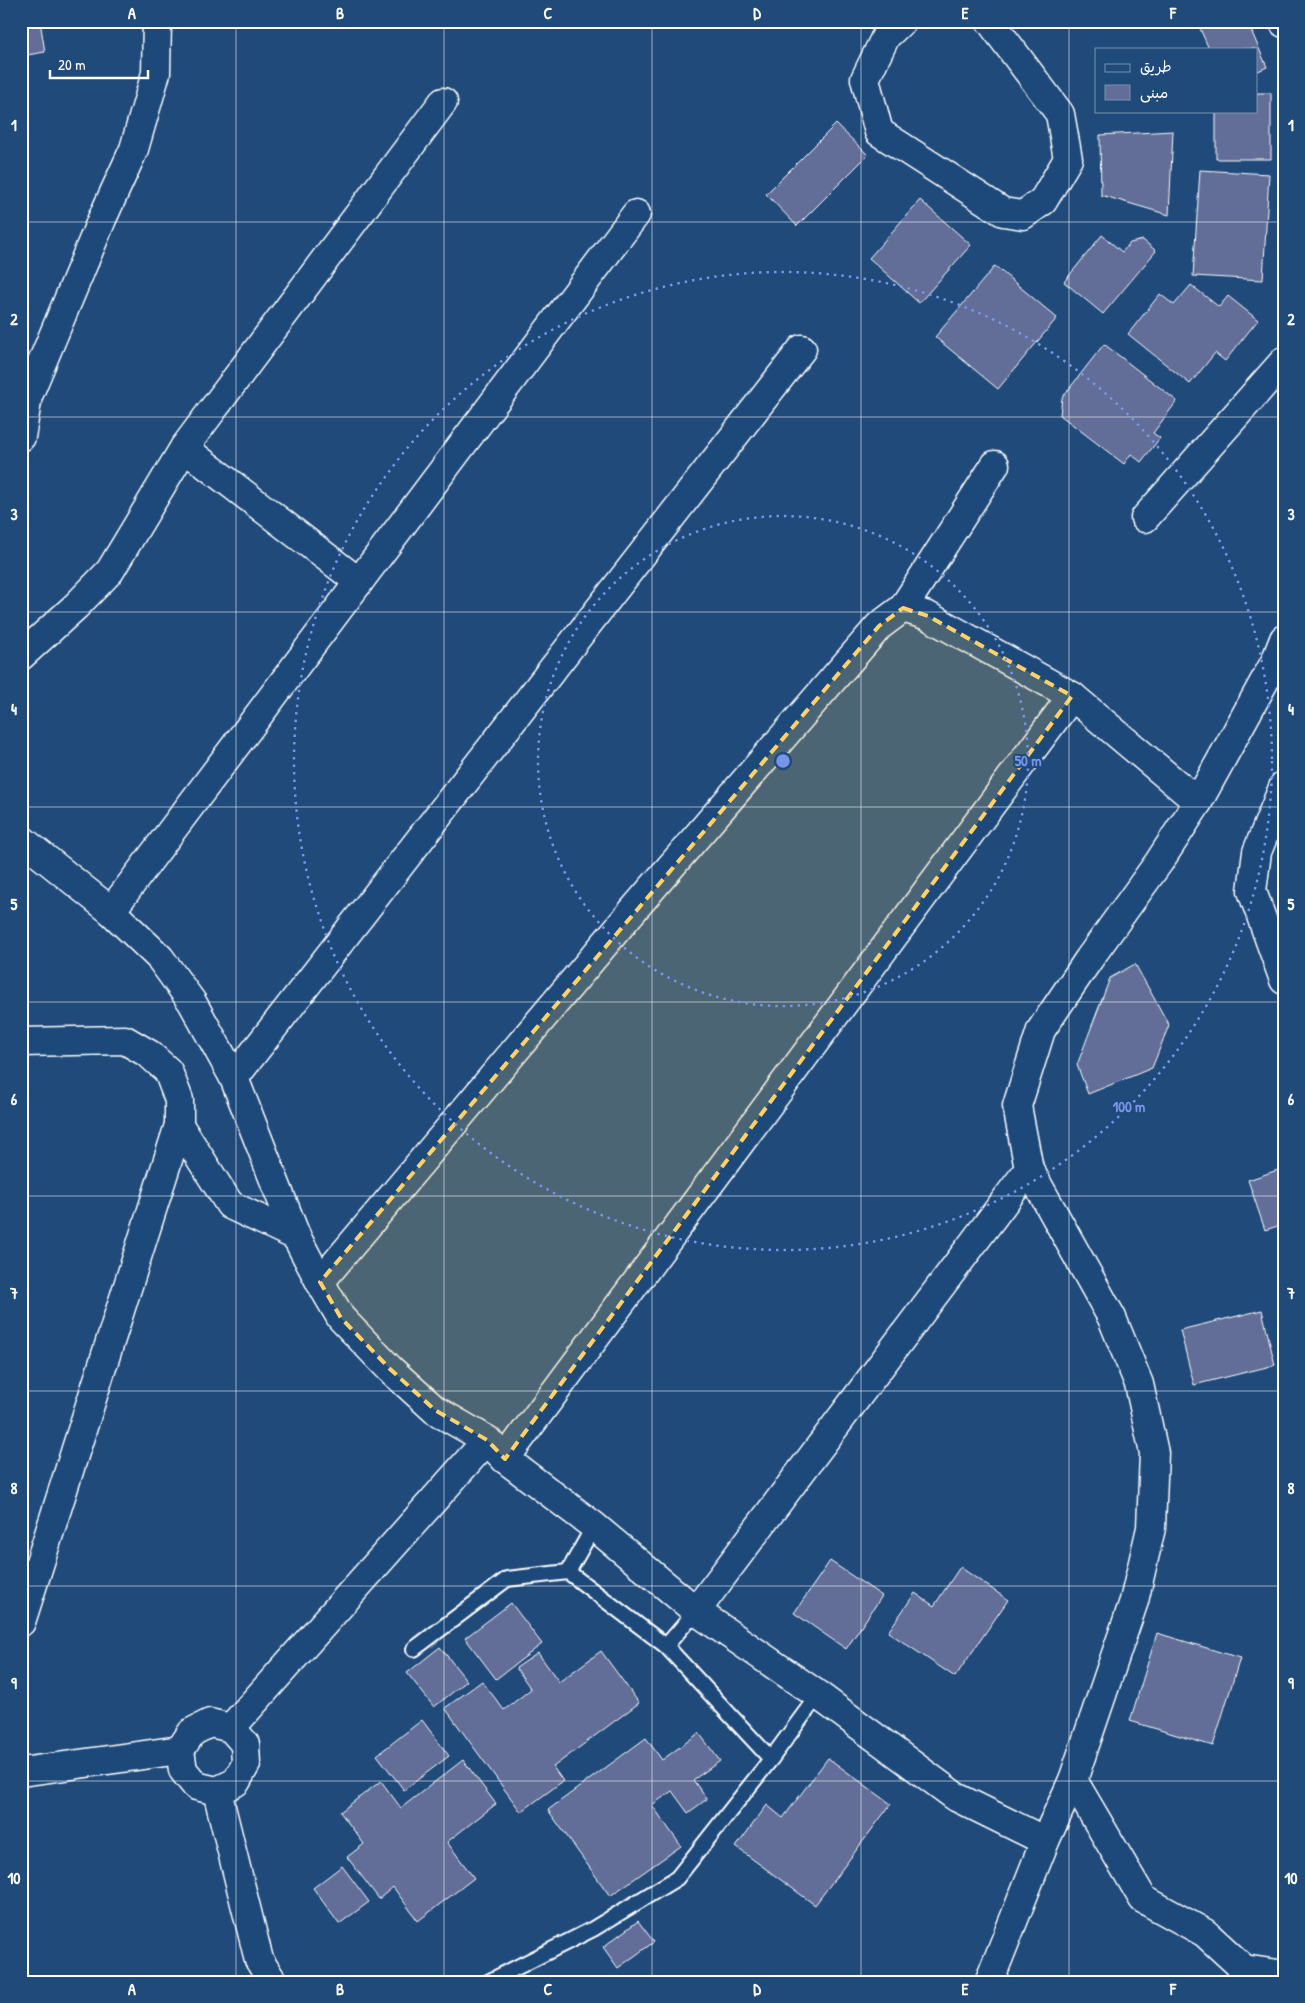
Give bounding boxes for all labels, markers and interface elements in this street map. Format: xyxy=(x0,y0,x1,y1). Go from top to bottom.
text: A xyxy=(128,2,136,24)
text: B xyxy=(336,2,344,24)
text: C xyxy=(544,2,553,24)
text: D xyxy=(753,2,761,24)
text: E xyxy=(961,2,969,24)
text: F xyxy=(1169,2,1177,24)
scale bar xyxy=(50,48,148,80)
legend xyxy=(1095,48,1258,112)
text: 20 m xyxy=(58,54,85,75)
text: طريق xyxy=(1140,56,1172,77)
text: مبنى xyxy=(1140,82,1168,103)
text: 1 xyxy=(11,114,17,136)
text: 1 xyxy=(1288,114,1294,136)
text: 2 xyxy=(10,308,18,330)
text: 2 xyxy=(1287,308,1295,330)
text: 3 xyxy=(10,503,18,525)
text: 3 xyxy=(1287,503,1295,525)
text: 4 xyxy=(11,698,17,720)
text: 4 xyxy=(1288,698,1294,720)
text: 50 m xyxy=(1015,750,1041,771)
centre of rings xyxy=(774,752,792,770)
text: 5 xyxy=(11,893,18,915)
text: 5 xyxy=(1288,893,1295,915)
text: 6 xyxy=(11,1088,18,1110)
text: 6 xyxy=(1288,1088,1295,1110)
text: 100 m xyxy=(1113,1096,1145,1117)
text: 7 xyxy=(9,1282,18,1304)
text: 7 xyxy=(1286,1282,1295,1304)
text: 8 xyxy=(11,1477,18,1499)
text: 8 xyxy=(1288,1477,1295,1499)
text: 9 xyxy=(11,1672,17,1694)
text: 9 xyxy=(1288,1672,1294,1694)
text: 10 xyxy=(8,1867,20,1889)
text: 10 xyxy=(1285,1867,1297,1889)
text: A xyxy=(128,1978,136,2000)
text: B xyxy=(336,1978,344,2000)
text: C xyxy=(544,1978,553,2000)
text: D xyxy=(753,1978,761,2000)
text: E xyxy=(961,1978,969,2000)
text: F xyxy=(1169,1978,1177,2000)

